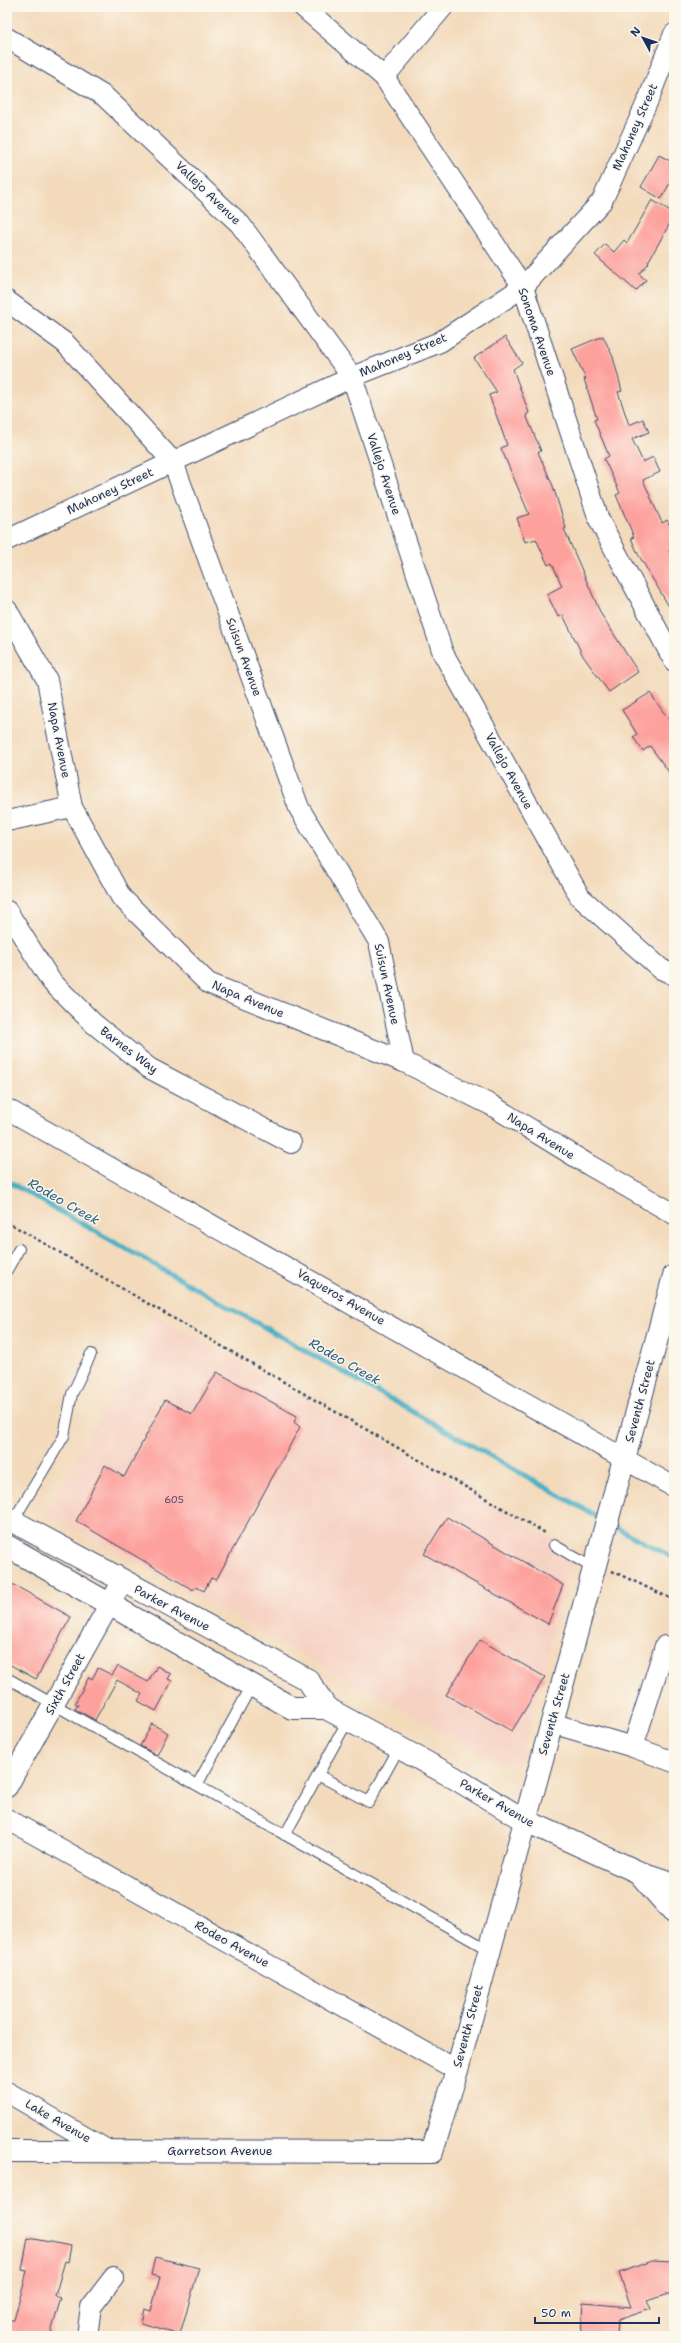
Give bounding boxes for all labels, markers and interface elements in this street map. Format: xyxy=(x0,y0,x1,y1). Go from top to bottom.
north arrow xyxy=(623,18,663,58)
text: N xyxy=(627,24,644,40)
street label: Mahoney Street xyxy=(609,81,661,173)
street label: Vallejo Avenue xyxy=(172,158,244,228)
street label: Sonoma Avenue xyxy=(514,286,560,379)
street label: Mahoney Street xyxy=(357,329,449,381)
street label: Vallejo Avenue xyxy=(363,431,405,517)
street label: Mahoney Street xyxy=(64,464,156,518)
street label: Suisun Avenue xyxy=(222,615,266,699)
street label: Napa Avenue xyxy=(44,701,74,780)
street label: Vallejo Avenue xyxy=(481,730,537,812)
street label: Suisun Avenue xyxy=(371,942,403,1026)
street label: Napa Avenue xyxy=(209,977,287,1022)
street label: Barnes Way xyxy=(97,1023,161,1077)
street label: Napa Avenue xyxy=(504,1109,578,1163)
water label: Rodeo Creek xyxy=(25,1174,103,1229)
street label: Vaqueros Avenue xyxy=(294,1265,388,1329)
water label: Rodeo Creek xyxy=(306,1334,384,1389)
street label: Seventh Street xyxy=(621,1358,659,1444)
house number: 605 xyxy=(164,1493,184,1506)
street label: Parker Avenue xyxy=(131,1581,213,1635)
street label: Sixth Street xyxy=(41,1650,89,1718)
street label: Seventh Street xyxy=(535,1671,573,1757)
street label: Parker Avenue xyxy=(457,1775,538,1831)
street label: Rodeo Avenue xyxy=(192,1917,272,1971)
street label: Seventh Street xyxy=(449,1983,487,2069)
street label: Lake Avenue xyxy=(22,2096,94,2146)
street label: Garretson Avenue xyxy=(167,2143,273,2159)
scale bar xyxy=(535,2299,659,2325)
text: 50 m xyxy=(541,2305,571,2321)

